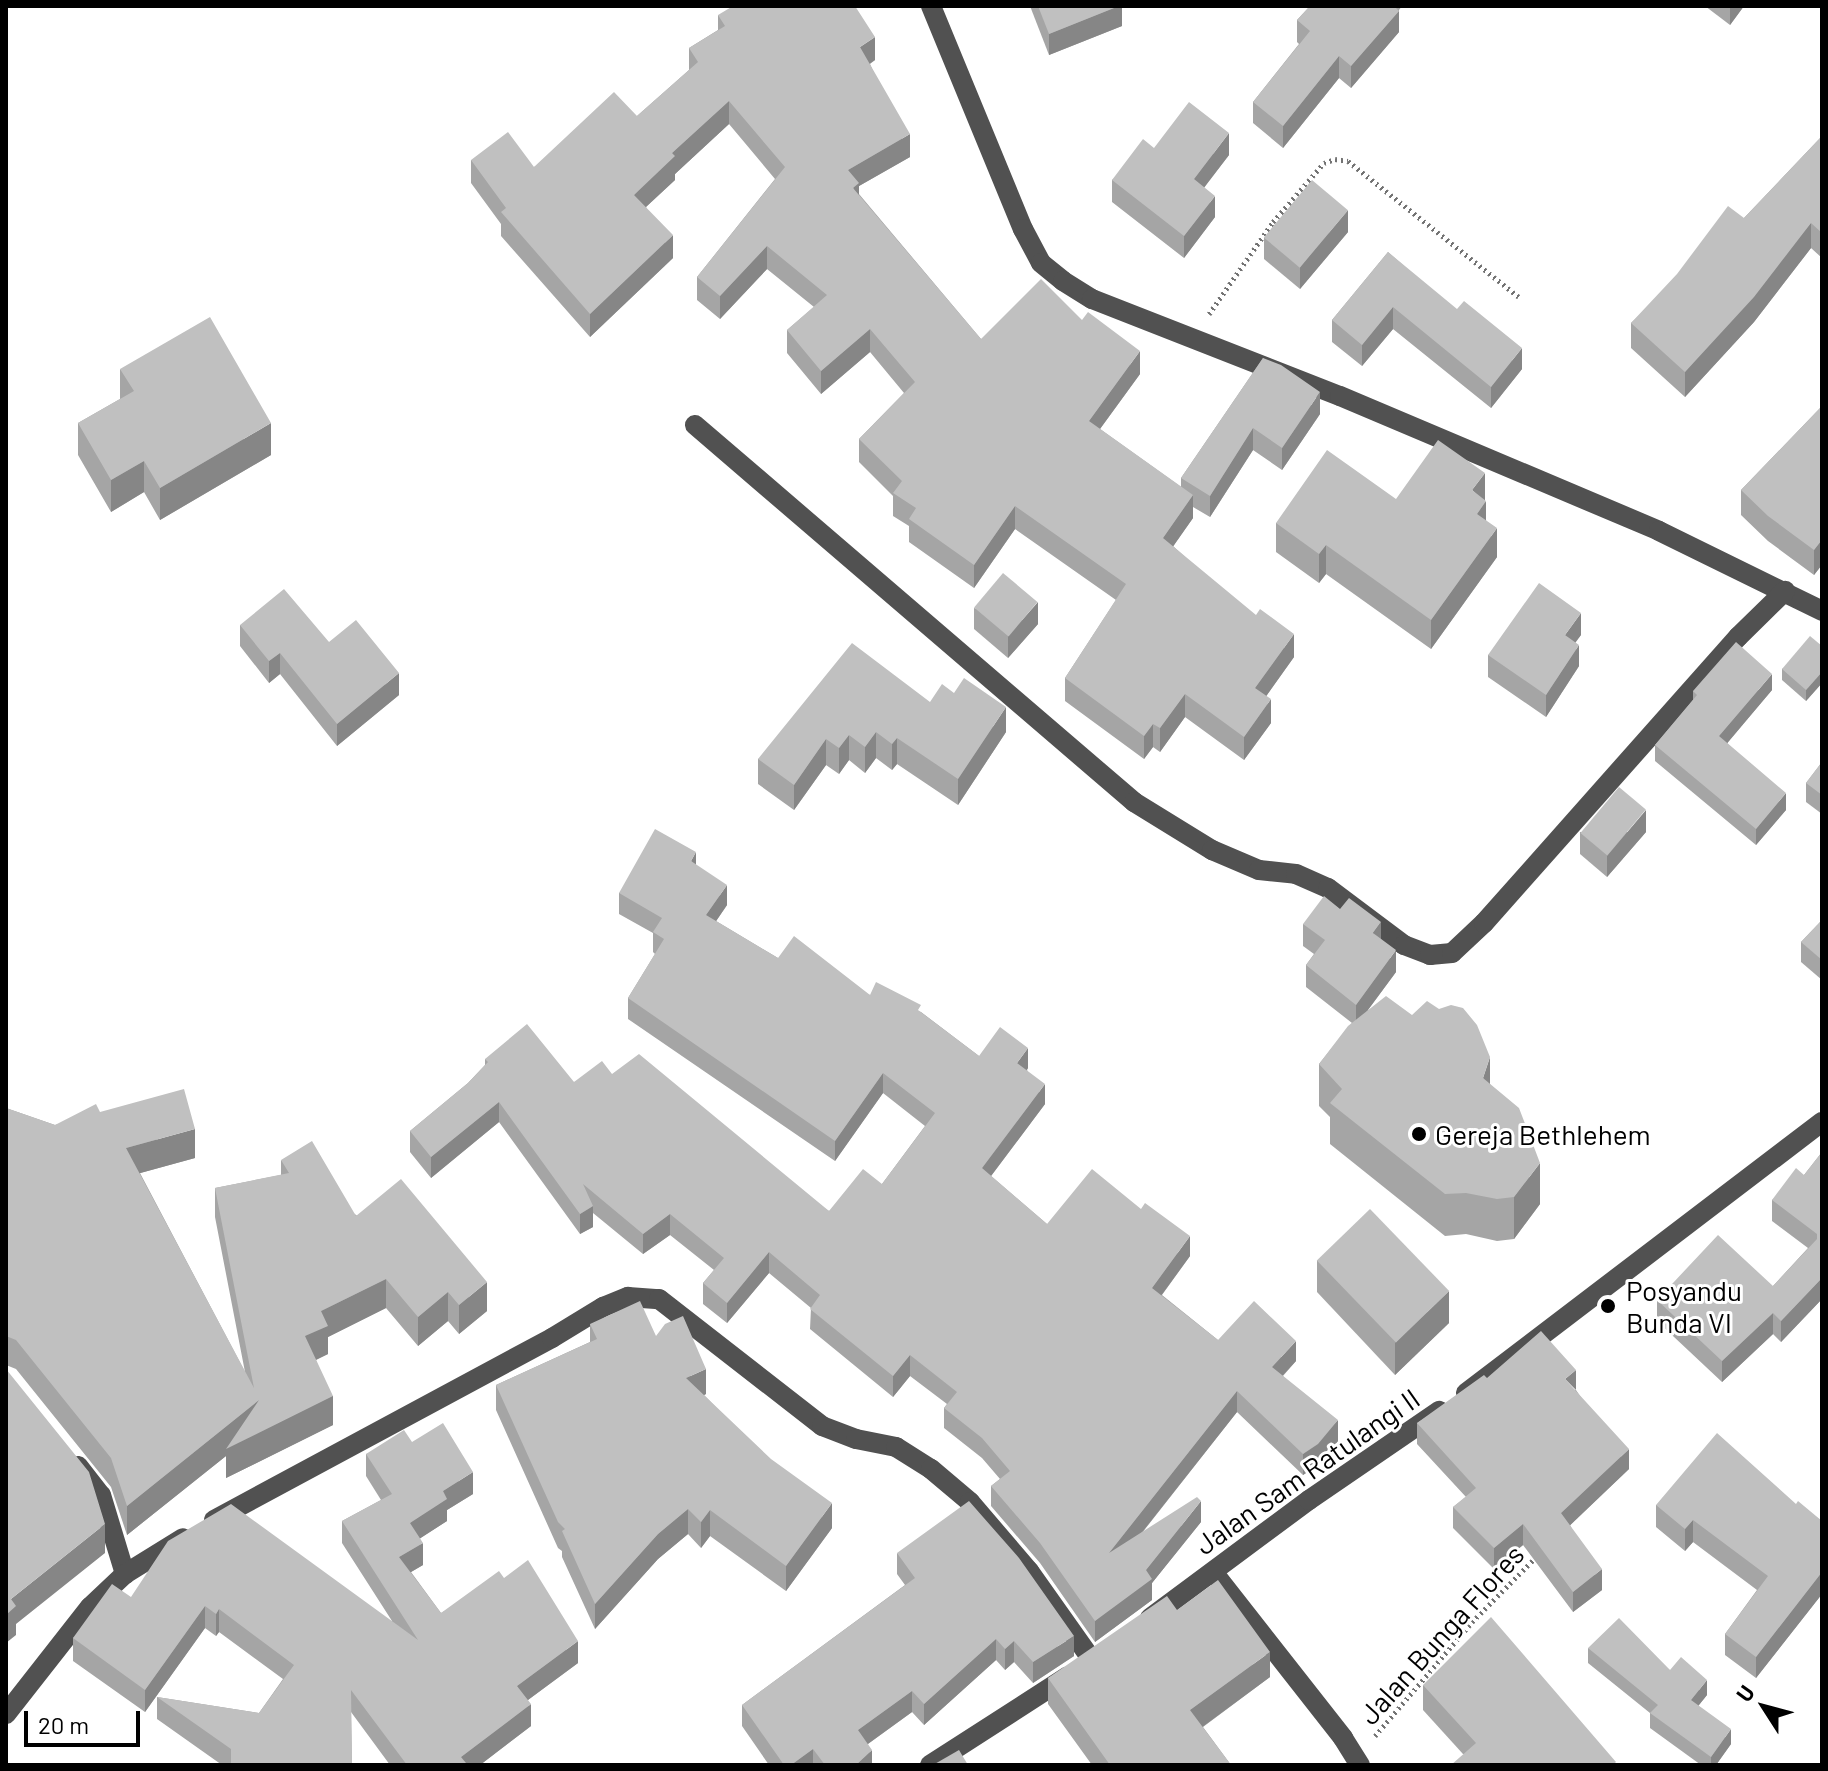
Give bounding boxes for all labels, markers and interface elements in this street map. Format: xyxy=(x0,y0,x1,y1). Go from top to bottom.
place label: Gereja Bethlehem xyxy=(1435,1117,1651,1151)
marker: Gereja Bethlehem xyxy=(1410,1125,1428,1143)
place label: Posyandu Bunda VI xyxy=(1626,1273,1742,1339)
marker: Posyandu Bunda VI xyxy=(1597,1295,1619,1317)
street label: Jalan Sam Ratulangi II xyxy=(1188,1381,1426,1561)
street label: Jalan Bunga Flores xyxy=(1352,1537,1530,1731)
north arrow xyxy=(1724,1667,1804,1747)
text: U xyxy=(1730,1680,1759,1706)
scale bar xyxy=(28,1695,144,1745)
text: 20 m xyxy=(38,1710,89,1739)

